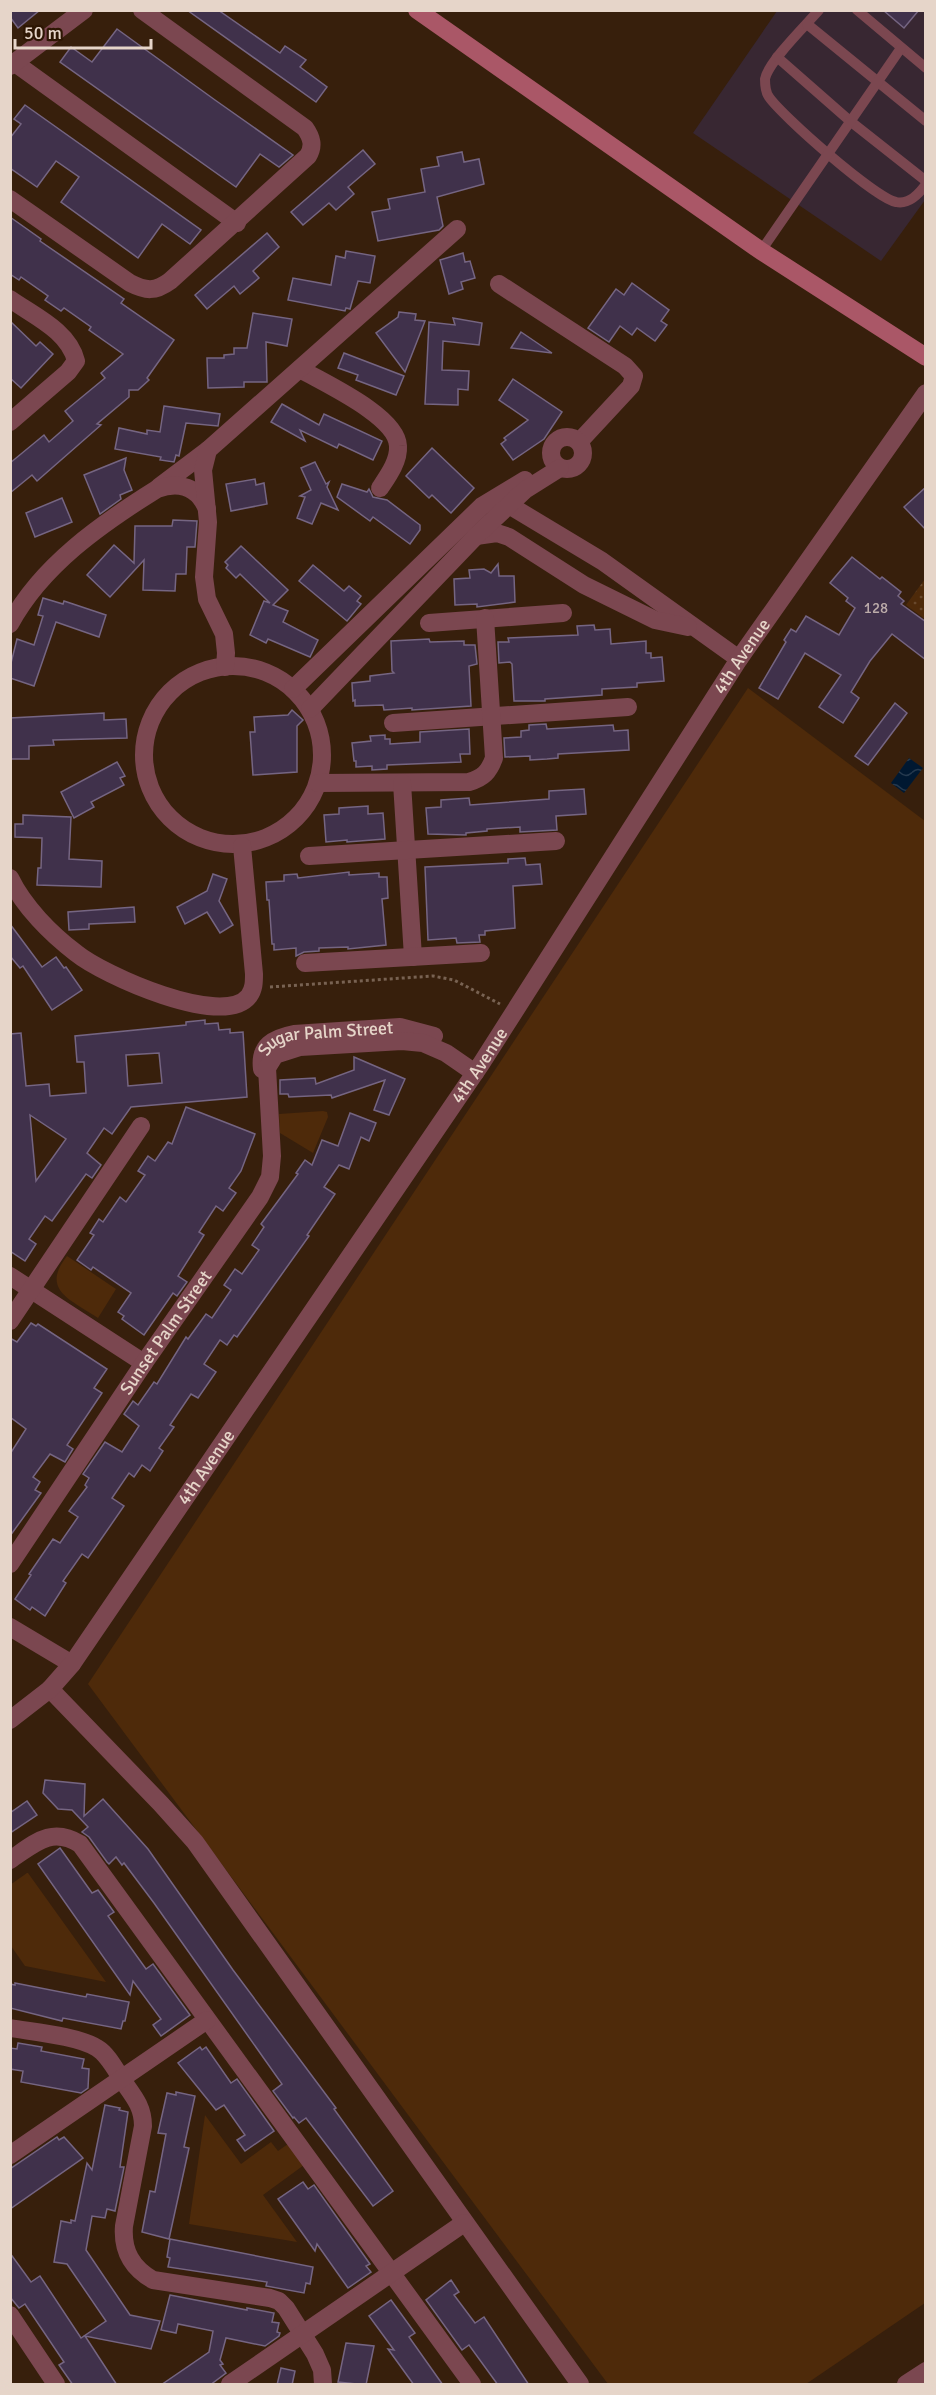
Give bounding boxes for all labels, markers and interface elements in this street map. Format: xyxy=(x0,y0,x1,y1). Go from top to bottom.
scale bar xyxy=(15,12,152,50)
text: 50 m xyxy=(24,22,62,44)
house number: 128 xyxy=(864,599,888,617)
street label: 4th Avenue xyxy=(709,614,775,698)
street label: Sugar Palm Street xyxy=(253,1016,394,1060)
street label: 4th Avenue xyxy=(446,1023,512,1107)
street label: Sunset Palm Street xyxy=(115,1266,216,1399)
street label: 4th Avenue xyxy=(173,1425,239,1509)

